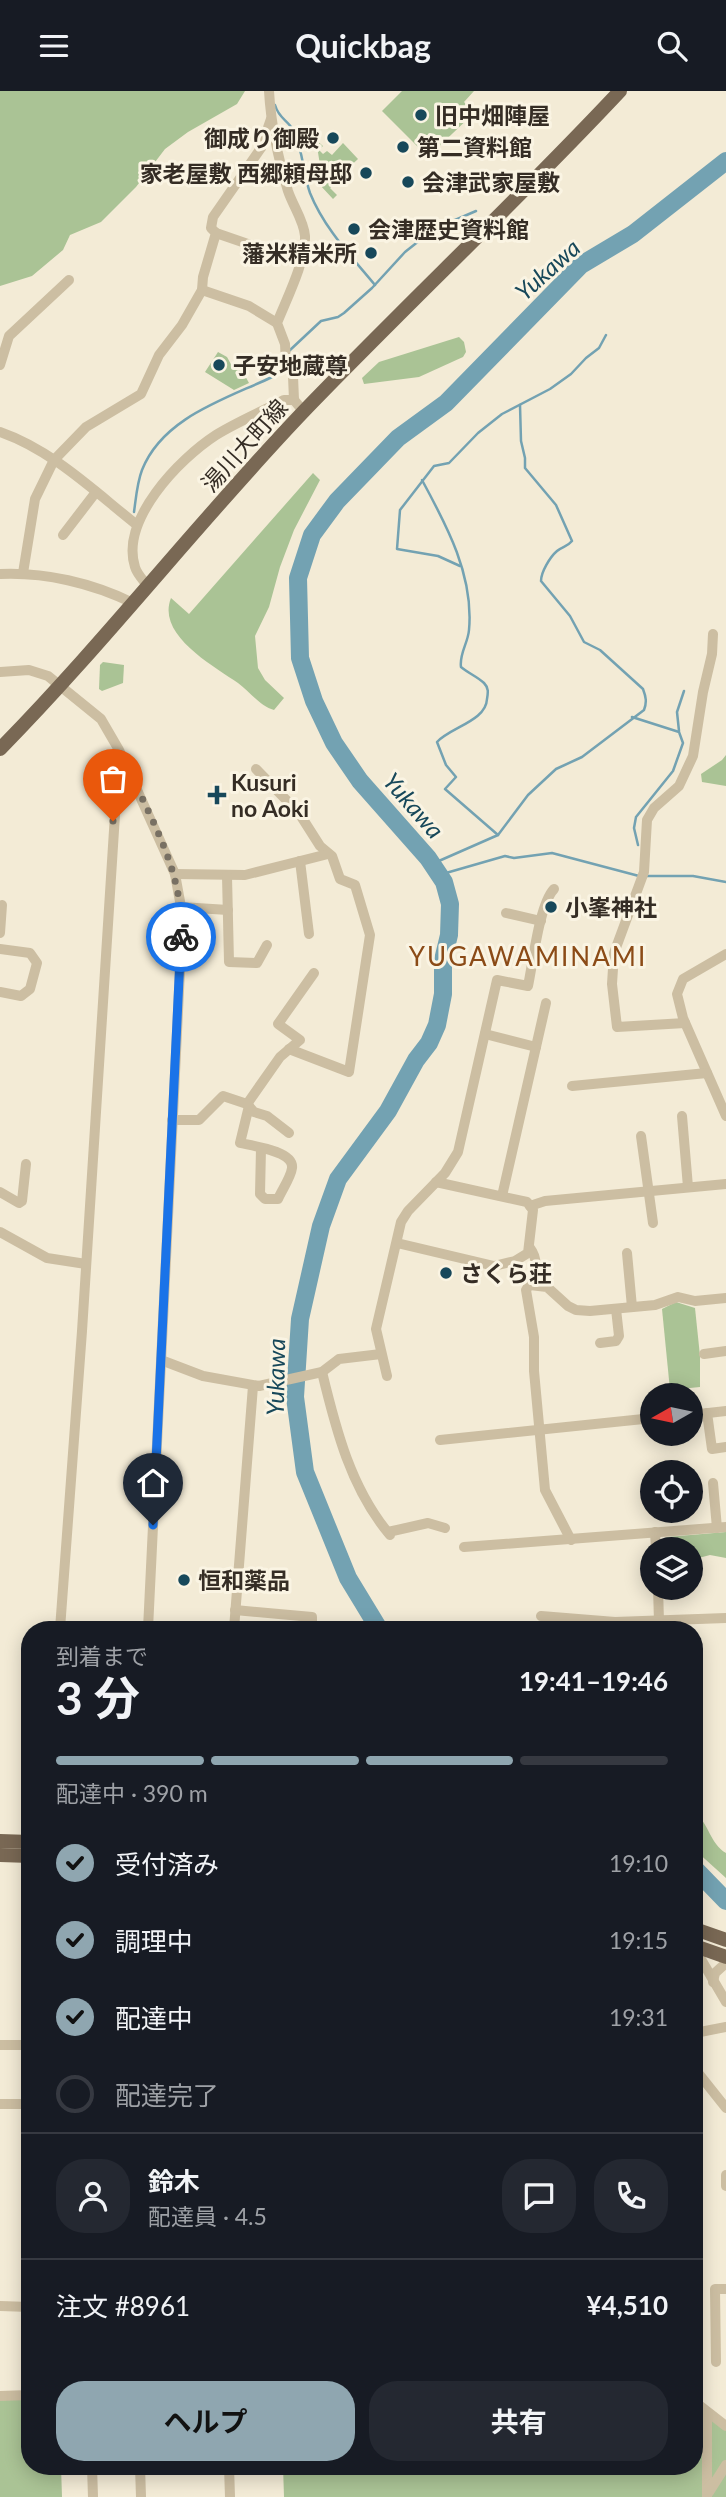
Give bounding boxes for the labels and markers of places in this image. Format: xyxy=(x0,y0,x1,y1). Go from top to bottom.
place label: 旧中畑陣屋 xyxy=(435,101,550,129)
marker: 旧中畑陣屋 xyxy=(413,107,429,123)
place label: 御成り御殿 xyxy=(204,124,319,152)
marker: 御成り御殿 xyxy=(325,130,341,146)
place label: 第二資料館 xyxy=(417,133,532,161)
marker: 第二資料館 xyxy=(395,139,411,155)
place label: 家老屋敷 西郷頼母邸 xyxy=(139,159,352,187)
marker: 家老屋敷 西郷頼母邸 xyxy=(358,165,374,181)
place label: 会津武家屋敷 xyxy=(422,168,560,196)
marker: 会津武家屋敷 xyxy=(400,174,416,190)
place label: 会津歴史資料館 xyxy=(368,215,529,243)
marker: 会津歴史資料館 xyxy=(346,221,362,237)
place label: 藩米精米所 xyxy=(242,239,357,267)
marker: 藩米精米所 xyxy=(363,245,379,261)
place label: 子安地蔵尊 xyxy=(233,351,348,379)
marker: 子安地蔵尊 xyxy=(211,357,227,373)
pin xyxy=(83,749,143,821)
place label: Kusuri no Aoki xyxy=(231,768,309,822)
marker: Kusuri no Aoki xyxy=(209,787,225,803)
place label: 小峯神社 xyxy=(565,893,657,921)
marker: 小峯神社 xyxy=(543,899,559,915)
place label: さくら荘 xyxy=(460,1259,552,1287)
marker: さくら荘 xyxy=(438,1265,454,1281)
pin xyxy=(123,1453,183,1525)
place label: 恒和薬品 xyxy=(198,1566,290,1594)
marker: 恒和薬品 xyxy=(176,1572,192,1588)

